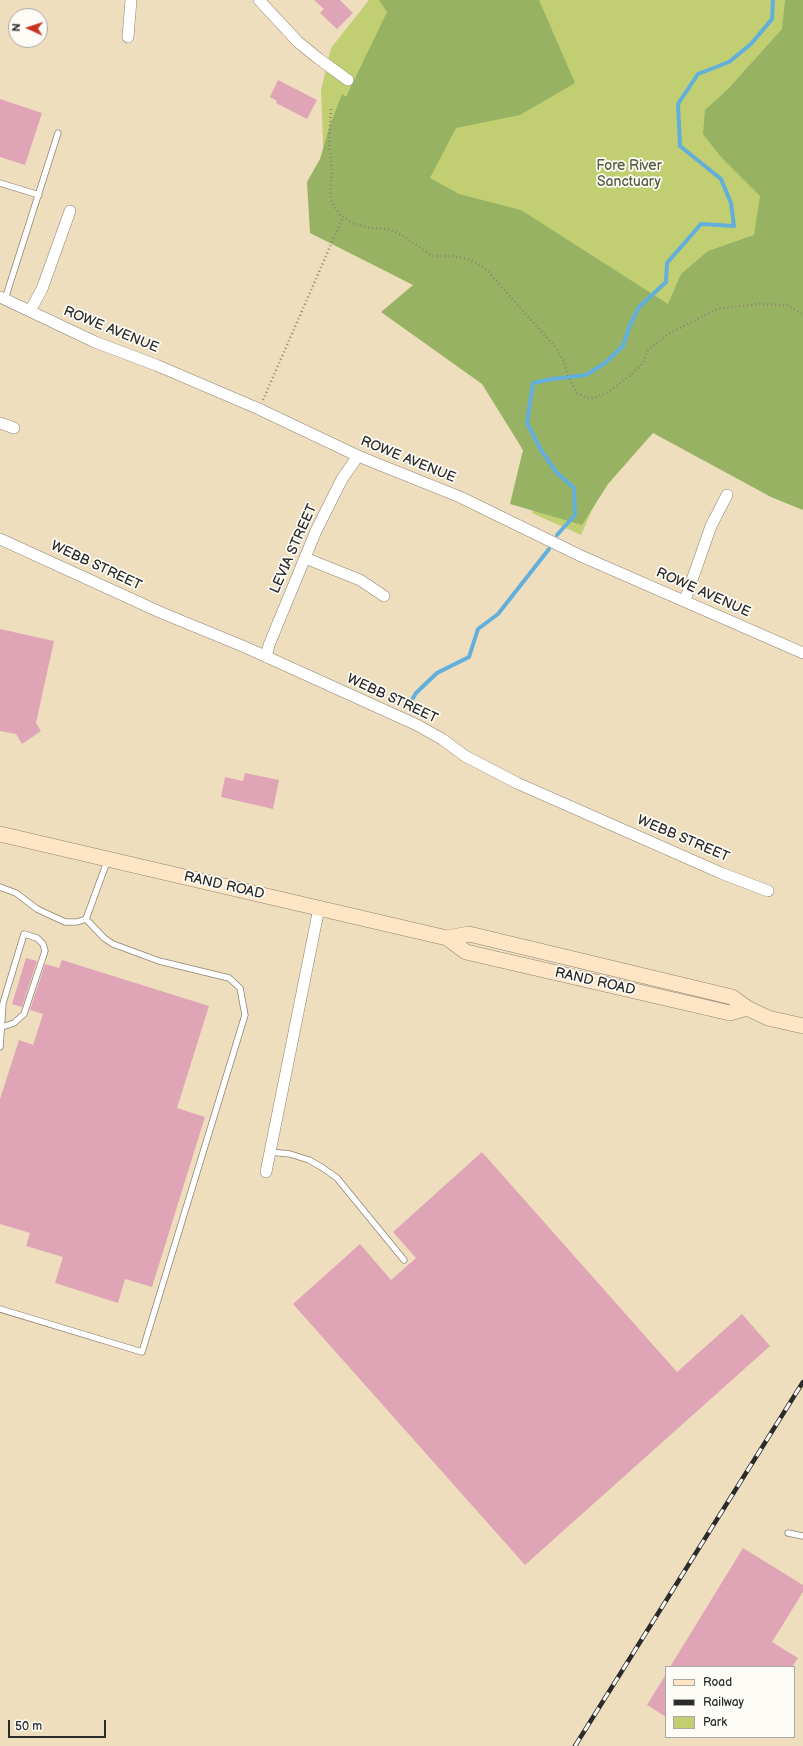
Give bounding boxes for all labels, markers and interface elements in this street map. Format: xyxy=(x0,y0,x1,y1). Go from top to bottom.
north arrow xyxy=(8,8,48,48)
text: N xyxy=(10,23,23,32)
park label: Fore River Sanctuary xyxy=(596,158,662,190)
street label: ROWE AVENUE xyxy=(61,303,161,357)
street label: ROWE AVENUE xyxy=(358,433,458,487)
street label: LEVIA STREET xyxy=(267,502,321,596)
street label: WEBB STREET xyxy=(48,538,144,594)
street label: ROWE AVENUE xyxy=(653,565,753,621)
street label: WEBB STREET xyxy=(344,671,440,727)
street label: WEBB STREET xyxy=(634,812,732,866)
street label: RAND ROAD xyxy=(182,869,266,903)
street label: RAND ROAD xyxy=(553,965,637,999)
legend xyxy=(665,1666,795,1738)
text: Road xyxy=(703,1675,732,1690)
text: Railway xyxy=(703,1695,744,1710)
scale bar xyxy=(10,1712,108,1738)
text: Park xyxy=(703,1715,727,1730)
text: 50 m xyxy=(15,1719,42,1734)

